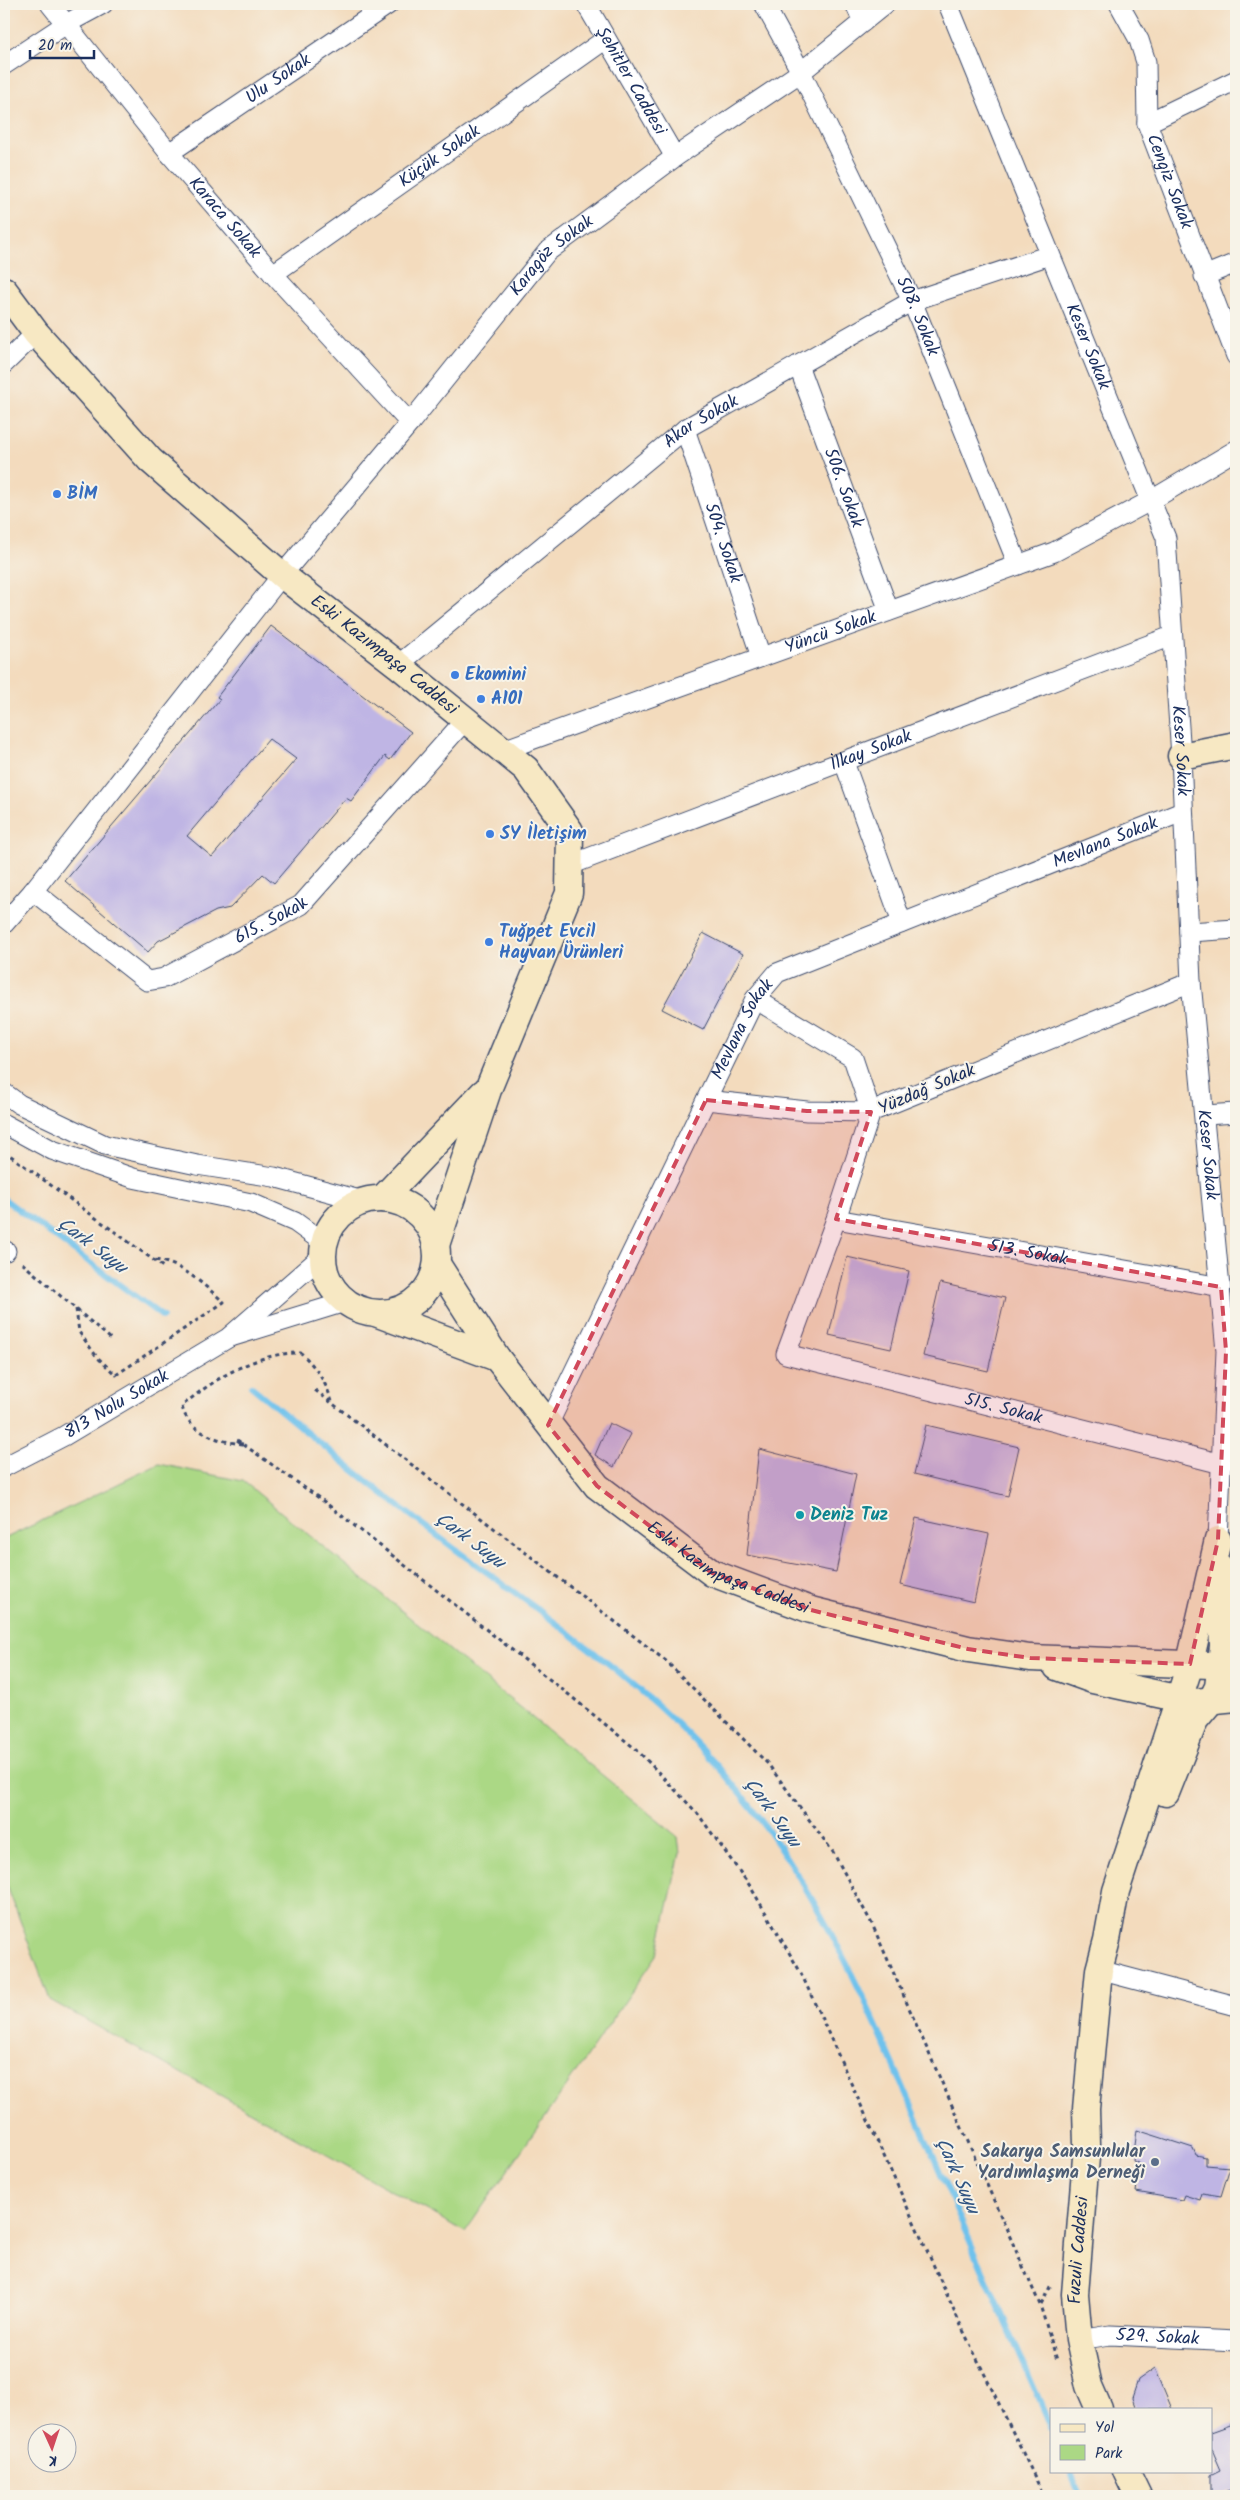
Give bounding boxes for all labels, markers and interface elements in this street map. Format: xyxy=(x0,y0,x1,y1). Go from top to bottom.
street label: Şehitler Caddesi xyxy=(588,21,674,141)
scale bar xyxy=(30,28,94,60)
text: 20 m xyxy=(38,34,72,58)
street label: Ulu Sokak xyxy=(239,46,318,112)
street label: Küçük Sokak xyxy=(393,117,487,196)
street label: Cengiz Sokak xyxy=(1138,130,1201,234)
street label: Karaca Sokak xyxy=(181,170,269,266)
street label: Karagöz Sokak xyxy=(502,207,600,303)
street label: 508. Sokak xyxy=(888,271,947,361)
street label: Keser Sokak xyxy=(1057,299,1119,395)
street label: Akar Sokak xyxy=(657,387,744,456)
street label: 506. Sokak xyxy=(815,444,872,532)
place label: BİM xyxy=(67,480,98,509)
marker: BİM xyxy=(51,488,63,500)
street label: 504. Sokak xyxy=(696,499,750,587)
street label: Eski Kazımpaşa Caddesi xyxy=(304,587,465,723)
street label: Yüncü Sokak xyxy=(781,602,881,662)
place label: Ekomini xyxy=(465,661,526,690)
marker: Ekomini xyxy=(449,669,461,681)
place label: A101 xyxy=(491,685,523,714)
marker: A101 xyxy=(475,693,487,705)
street label: Keser Sokak xyxy=(1163,704,1197,797)
street label: İlkay Sokak xyxy=(826,722,917,779)
street label: Mevlana Sokak xyxy=(1048,808,1163,876)
place label: SY İletişim xyxy=(500,820,587,849)
marker: SY İletişim xyxy=(484,828,496,840)
street label: 615. Sokak xyxy=(229,890,316,952)
place label: Tuğpet Evcil Hayvan Ürünleri xyxy=(499,918,624,968)
marker: Tuğpet Evcil Hayvan Ürünleri xyxy=(483,936,495,948)
street label: Mevlana Sokak xyxy=(703,972,781,1085)
street label: Yüzdağ Sokak xyxy=(874,1056,981,1123)
street label: Keser Sokak xyxy=(1189,1108,1226,1202)
water label: Çark Suyu xyxy=(51,1210,135,1283)
street label: 513. Sokak xyxy=(986,1232,1071,1274)
street label: 813 Nolu Sokak xyxy=(59,1362,175,1447)
street label: 515. Sokak xyxy=(961,1385,1046,1433)
place label: Deniz Tuz xyxy=(810,1501,889,1530)
water label: Çark Suyu xyxy=(429,1505,513,1578)
marker: Deniz Tuz xyxy=(794,1509,806,1521)
street label: Eski Kazımpaşa Caddesi xyxy=(640,1514,814,1623)
water label: Çark Suyu xyxy=(736,1772,809,1856)
water label: Çark Suyu xyxy=(927,2133,988,2221)
place label: Sakarya Samsunlular Yardımlaşma Derneği xyxy=(978,2138,1146,2188)
marker: Sakarya Samsunlular Yardımlaşma Derneği xyxy=(1149,2156,1161,2168)
street label: Fuzuli Caddesi xyxy=(1060,2195,1097,2306)
street label: 529. Sokak xyxy=(1115,2321,1200,2354)
legend xyxy=(1050,2408,1212,2472)
text: Yol xyxy=(1095,2416,1114,2440)
north arrow xyxy=(28,2422,78,2472)
text: Park xyxy=(1095,2442,1123,2466)
text: K xyxy=(47,2449,57,2471)

